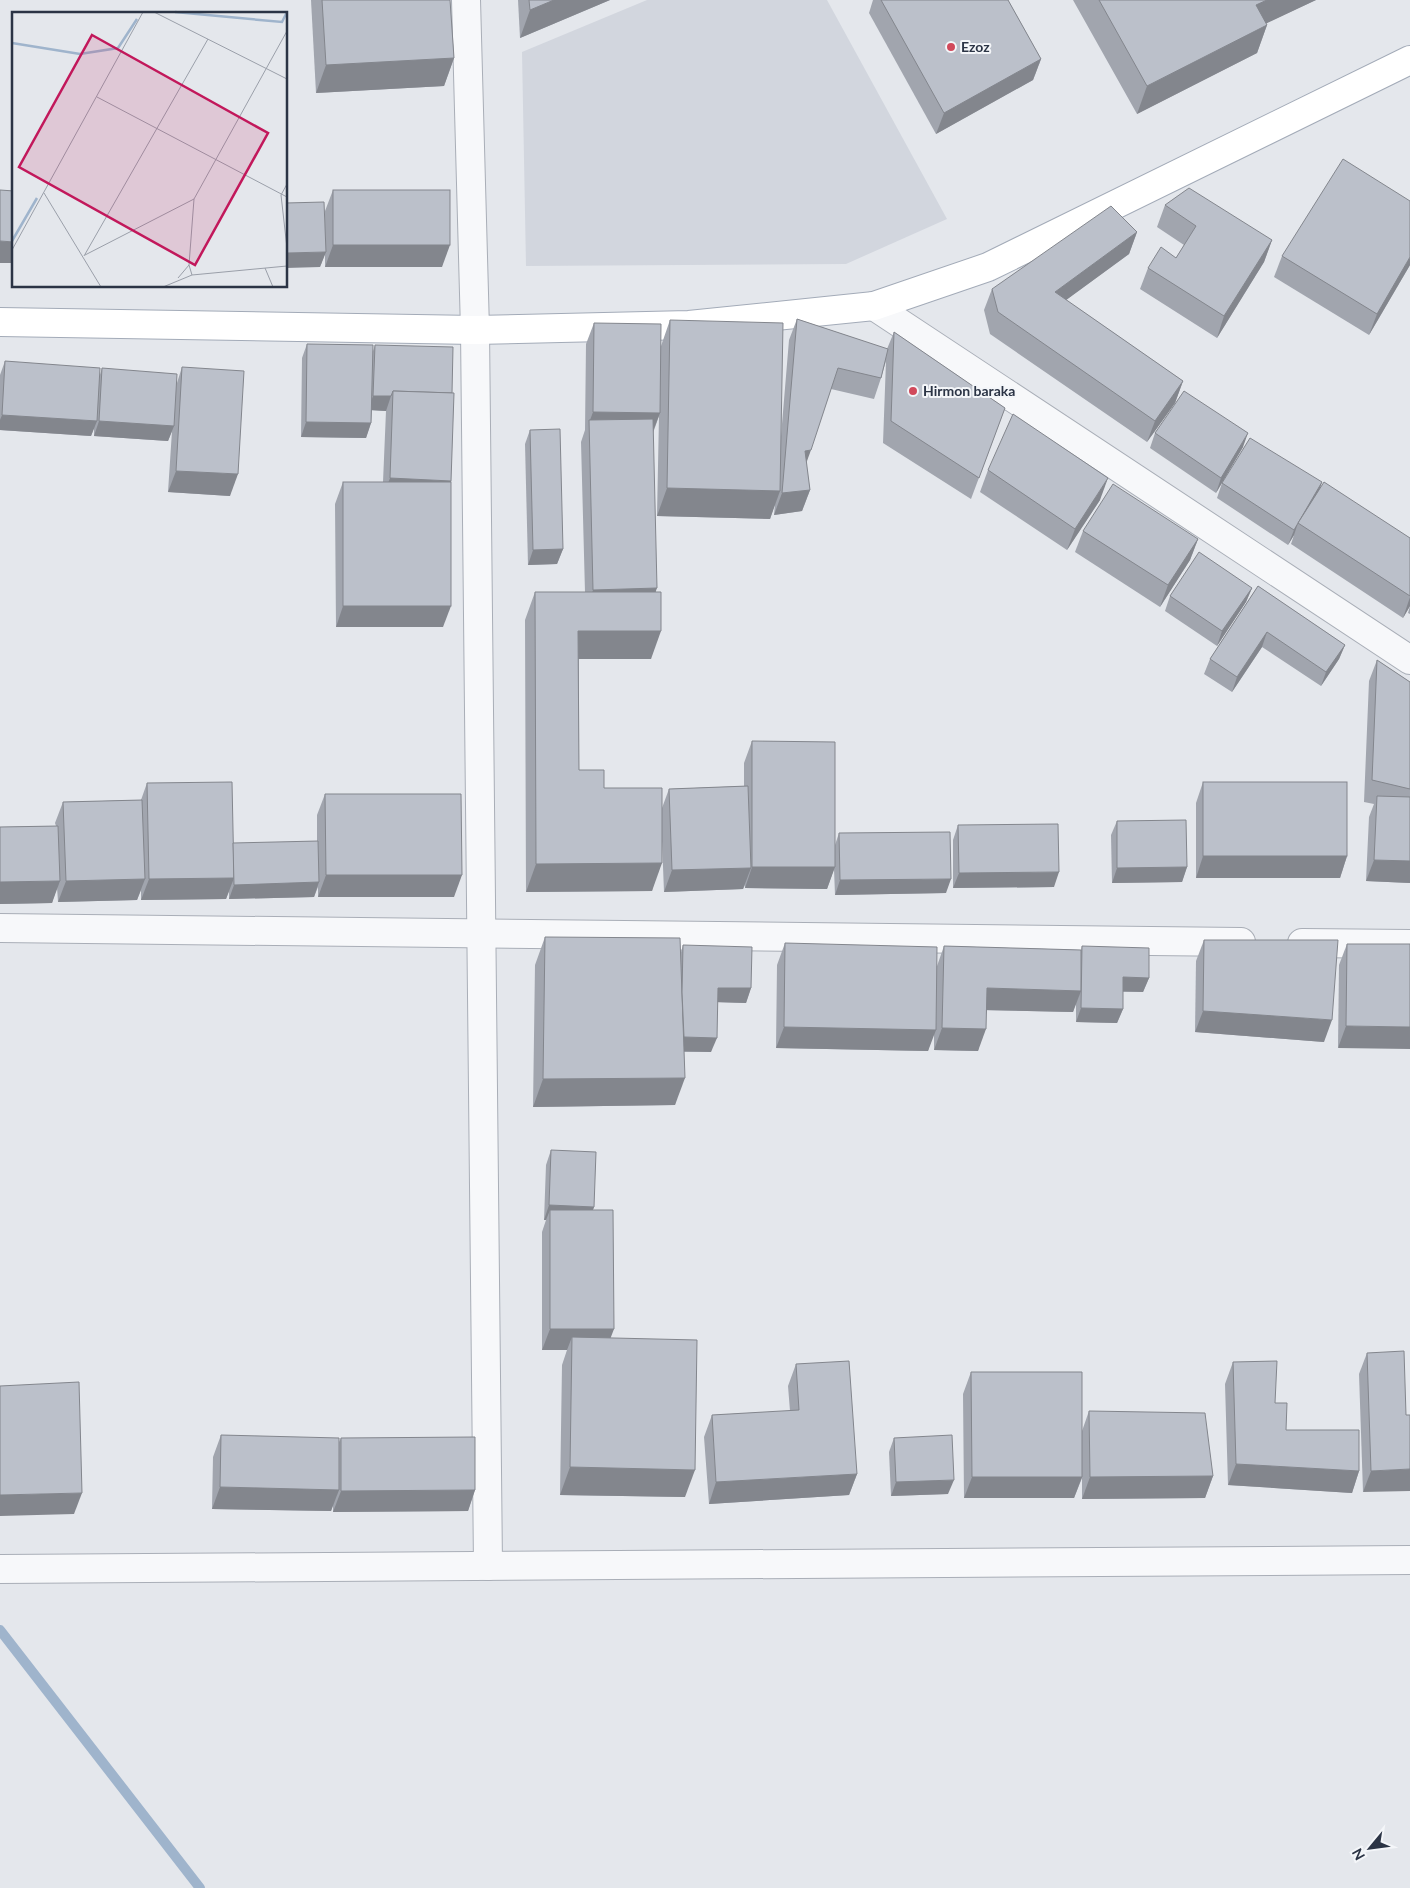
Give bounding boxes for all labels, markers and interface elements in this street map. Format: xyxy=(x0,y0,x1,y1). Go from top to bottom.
inset map xyxy=(12,12,288,288)
place label: Ezoz xyxy=(961,38,990,55)
marker: Ezoz xyxy=(945,41,957,53)
place label: Hirmon baraka xyxy=(923,382,1015,399)
marker: Hirmon baraka xyxy=(907,385,919,397)
north arrow xyxy=(1345,1823,1395,1873)
text: N xyxy=(1348,1846,1368,1863)

